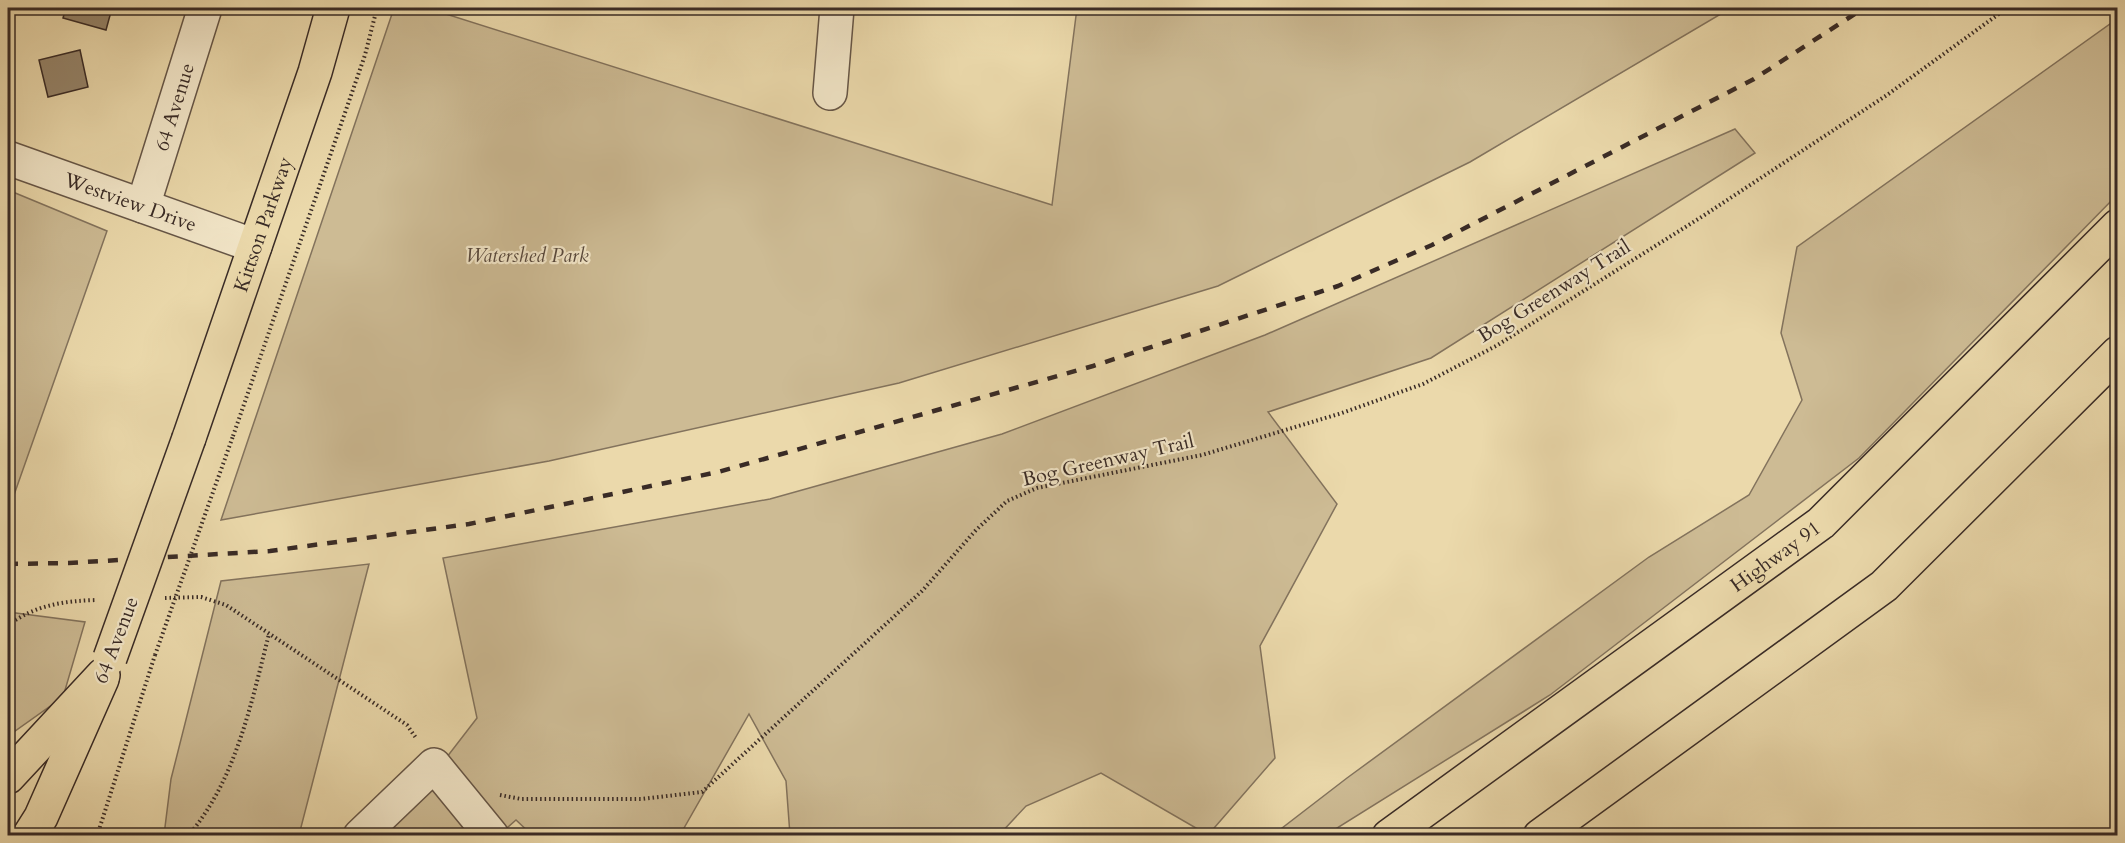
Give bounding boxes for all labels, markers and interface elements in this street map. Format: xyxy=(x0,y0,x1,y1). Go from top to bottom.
street label: 64 Avenue xyxy=(148,59,201,154)
street label: Kittson Parkway xyxy=(227,153,298,295)
street label: Westview Drive xyxy=(60,165,200,238)
street label: Bog Greenway Trail xyxy=(1472,233,1636,349)
park label: Watershed Park xyxy=(465,242,589,269)
street label: Bog Greenway Trail xyxy=(1019,427,1197,493)
street label: Highway 91 xyxy=(1725,514,1826,598)
street label: 64 Avenue xyxy=(87,593,145,687)

